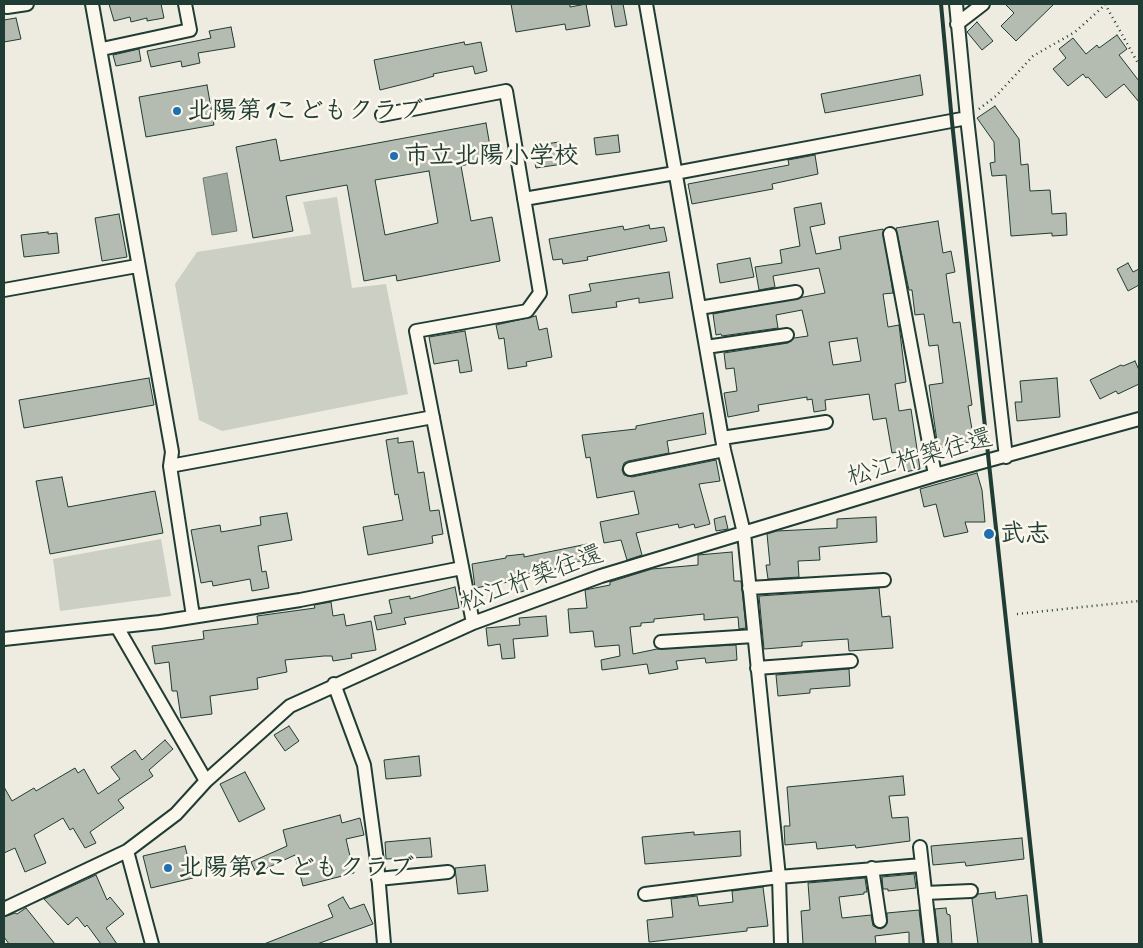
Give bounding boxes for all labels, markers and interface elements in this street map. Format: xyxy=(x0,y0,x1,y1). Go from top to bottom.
place label: 北陽第1こどもクラブ xyxy=(187,96,423,126)
marker: 北陽第1こどもクラブ xyxy=(171,105,183,117)
place label: 市立北陽小学校 xyxy=(404,141,579,171)
marker: 市立北陽小学校 xyxy=(388,150,400,162)
street label: 松江杵築往還 xyxy=(844,423,996,493)
place label: 武志 xyxy=(1000,519,1050,549)
marker: 武志 xyxy=(982,527,996,541)
street label: 松江杵築往還 xyxy=(456,539,608,619)
place label: 北陽第2こどもクラブ xyxy=(178,853,414,883)
marker: 北陽第2こどもクラブ xyxy=(162,862,174,874)

